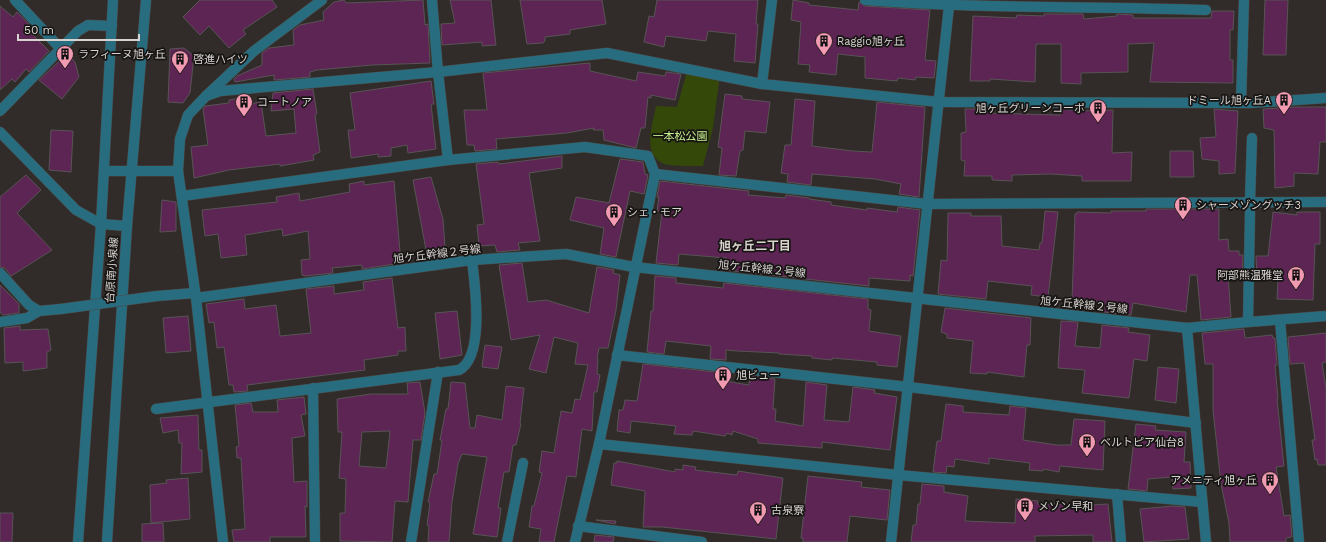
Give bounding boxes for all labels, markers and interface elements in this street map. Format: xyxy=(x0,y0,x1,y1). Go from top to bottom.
scale bar xyxy=(18,16,139,42)
text: 50 m xyxy=(24,23,54,37)
building icon: Raggio旭ヶ丘 xyxy=(814,31,834,56)
place label: Raggio旭ヶ丘 xyxy=(837,35,905,48)
building icon: ラフィーヌ旭ヶ丘 xyxy=(55,44,75,69)
place label: ラフィーヌ旭ヶ丘 xyxy=(78,48,166,61)
building icon: 啓進ハイツ xyxy=(170,49,190,74)
place label: 啓進ハイツ xyxy=(193,53,248,66)
building icon: ドミール旭ヶ丘A xyxy=(1274,90,1294,115)
building icon: コートノア xyxy=(234,92,254,117)
place label: ドミール旭ヶ丘A xyxy=(1187,94,1271,107)
place label: コートノア xyxy=(257,96,312,109)
building icon: 旭ヶ丘グリーンコーポ xyxy=(1088,98,1108,123)
place label: 旭ヶ丘グリーンコーポ xyxy=(976,102,1085,115)
park label: 一本松公園 xyxy=(653,130,708,143)
building icon: シャーメゾングッチ3 xyxy=(1173,195,1193,220)
place label: シャーメゾングッチ3 xyxy=(1196,199,1301,212)
building icon: シェ・モア xyxy=(604,202,624,227)
place label: シェ・モア xyxy=(627,206,682,219)
street label: 台原南小泉線 xyxy=(103,237,121,303)
district label: 旭ヶ丘二丁目 xyxy=(719,239,791,253)
street label: 旭ケ丘幹線２号線 xyxy=(393,242,481,266)
street label: 旭ケ丘幹線２号線 xyxy=(718,258,806,280)
building icon: 阿部熊温雅堂 xyxy=(1286,265,1306,290)
place label: 阿部熊温雅堂 xyxy=(1217,269,1283,282)
street label: 旭ケ丘幹線２号線 xyxy=(1040,294,1128,316)
building icon: 旭ビュー xyxy=(713,365,733,390)
place label: 旭ビュー xyxy=(736,369,780,382)
building icon: ベルトピア仙台8 xyxy=(1077,432,1097,457)
place label: ベルトピア仙台8 xyxy=(1100,436,1184,449)
building icon: アメニティ旭ヶ丘 xyxy=(1260,470,1280,495)
place label: アメニティ旭ヶ丘 xyxy=(1170,474,1257,487)
building icon: メゾン早和 xyxy=(1015,496,1035,521)
building icon: 古泉寮 xyxy=(748,500,768,525)
place label: メゾン早和 xyxy=(1038,500,1093,513)
place label: 古泉寮 xyxy=(771,504,804,517)

